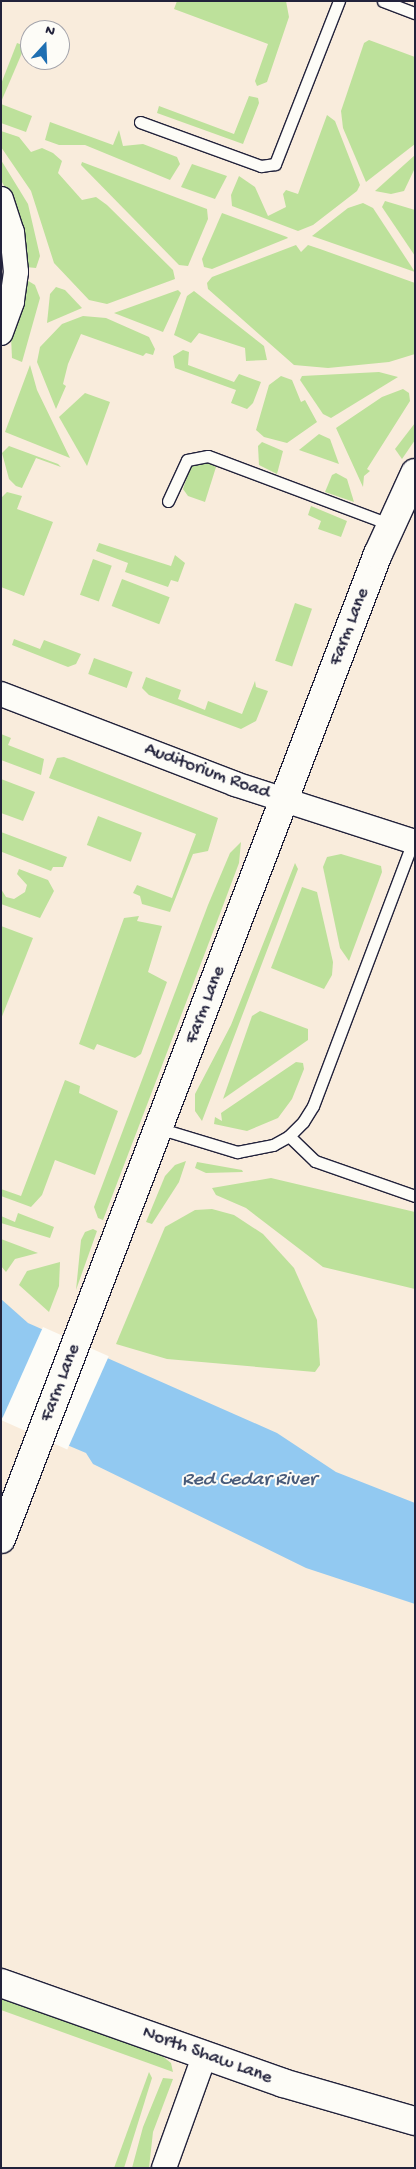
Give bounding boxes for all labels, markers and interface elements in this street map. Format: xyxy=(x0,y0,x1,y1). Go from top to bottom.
north arrow xyxy=(20,20,70,70)
text: N xyxy=(43,22,57,41)
street label: Farm Lane xyxy=(325,585,375,669)
street label: Auditorium Road xyxy=(141,739,273,805)
street label: Farm Lane xyxy=(181,963,231,1047)
street label: Farm Lane xyxy=(36,1341,86,1425)
water label: Red Cedar River xyxy=(182,1468,316,1492)
street label: North Shaw Lane xyxy=(139,2022,275,2090)

